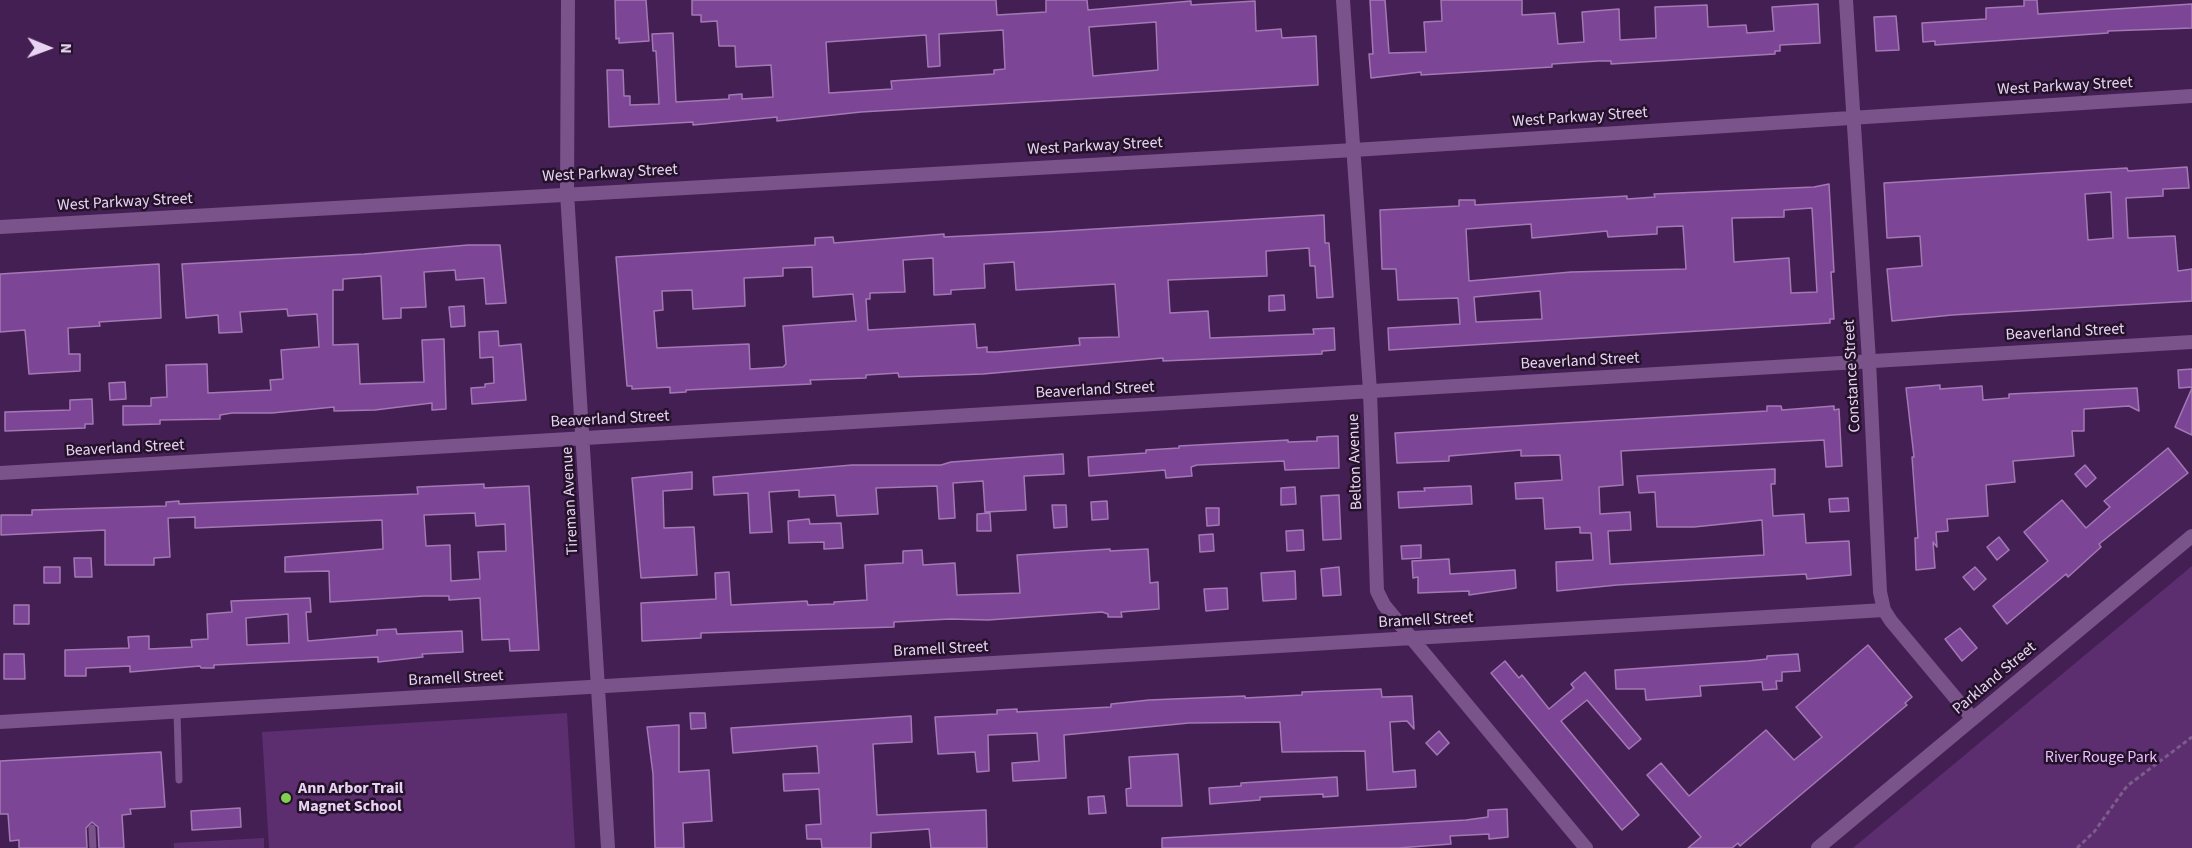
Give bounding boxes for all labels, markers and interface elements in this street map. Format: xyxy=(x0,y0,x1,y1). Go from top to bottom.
north arrow xyxy=(18,18,78,78)
text: N xyxy=(55,43,77,54)
street label: West Parkway Street xyxy=(1997,74,2133,100)
street label: West Parkway Street xyxy=(1512,104,1648,132)
street label: West Parkway Street xyxy=(1027,134,1163,160)
street label: West Parkway Street xyxy=(542,161,678,187)
street label: West Parkway Street xyxy=(57,190,193,216)
street label: Constance Street xyxy=(1840,319,1866,433)
street label: Beaverland Street xyxy=(2005,320,2125,346)
street label: Beaverland Street xyxy=(1520,349,1640,375)
street label: Beaverland Street xyxy=(1035,378,1155,404)
street label: Beaverland Street xyxy=(550,407,670,433)
street label: Belton Avenue xyxy=(1345,413,1367,511)
street label: Beaverland Street xyxy=(65,436,185,462)
street label: Tireman Avenue xyxy=(559,446,583,556)
street label: Bramell Street xyxy=(1378,609,1474,633)
street label: Bramell Street xyxy=(893,638,989,662)
street label: Parkland Street xyxy=(1949,639,2041,719)
street label: Bramell Street xyxy=(408,667,504,691)
park label: River Rouge Park xyxy=(2045,748,2157,768)
place label: Ann Arbor Trail Magnet School xyxy=(298,779,403,817)
marker: Ann Arbor Trail Magnet School xyxy=(279,791,293,805)

